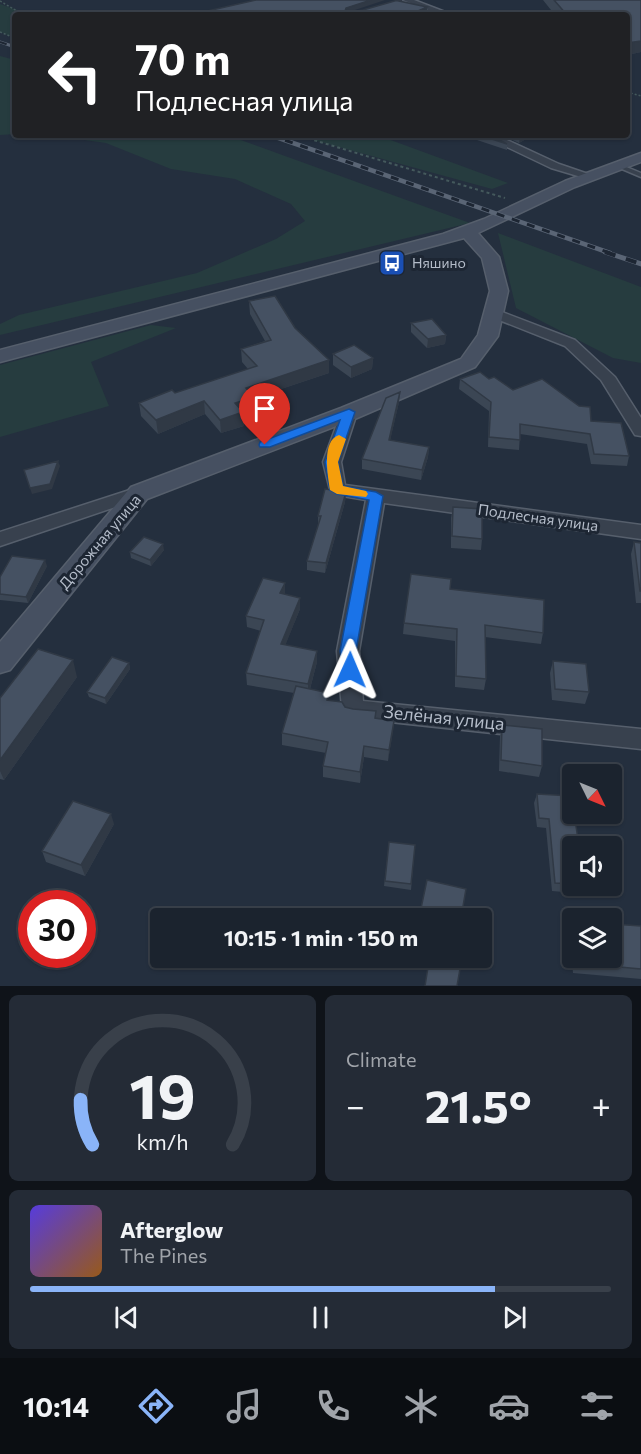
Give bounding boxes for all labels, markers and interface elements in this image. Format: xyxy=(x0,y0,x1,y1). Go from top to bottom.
text: 70 m xyxy=(135,32,230,84)
icon: left xyxy=(36,36,114,114)
text: Подлесная улица xyxy=(135,84,353,117)
bus stop icon: Няшино xyxy=(377,248,407,278)
place label: Няшино xyxy=(412,254,466,271)
pin xyxy=(239,383,290,445)
icon: arrive xyxy=(248,392,281,425)
street label: Дорожная улица xyxy=(54,490,144,592)
street label: Подлесная улица xyxy=(477,500,599,534)
position arrow xyxy=(318,638,382,702)
street label: Зелёная улица xyxy=(383,700,506,734)
north arrow xyxy=(562,764,622,824)
map controls xyxy=(562,764,622,968)
button: sound xyxy=(562,836,622,896)
speed limit sign: 30 xyxy=(18,890,96,968)
button: layers xyxy=(562,908,622,968)
text: 10:15 · 1 min · 150 m xyxy=(224,924,418,951)
text: Climate xyxy=(346,1047,416,1071)
text: 19 xyxy=(129,1056,196,1132)
text: 21.5° xyxy=(425,1077,532,1132)
text: − xyxy=(346,1084,365,1125)
text: + xyxy=(592,1084,611,1125)
text: km/h xyxy=(136,1128,189,1154)
text: Afterglow xyxy=(120,1216,223,1243)
text: The Pines xyxy=(120,1243,207,1267)
icon: previous xyxy=(110,1301,143,1334)
icon: pause xyxy=(304,1301,337,1334)
icon: next xyxy=(498,1301,531,1334)
icon: directions xyxy=(135,1385,177,1427)
icon: music xyxy=(223,1385,265,1427)
icon: phone xyxy=(312,1385,354,1427)
icon: climate xyxy=(400,1385,442,1427)
icon: car xyxy=(488,1385,530,1427)
icon: filters xyxy=(576,1385,618,1427)
text: 10:14 xyxy=(23,1390,89,1423)

